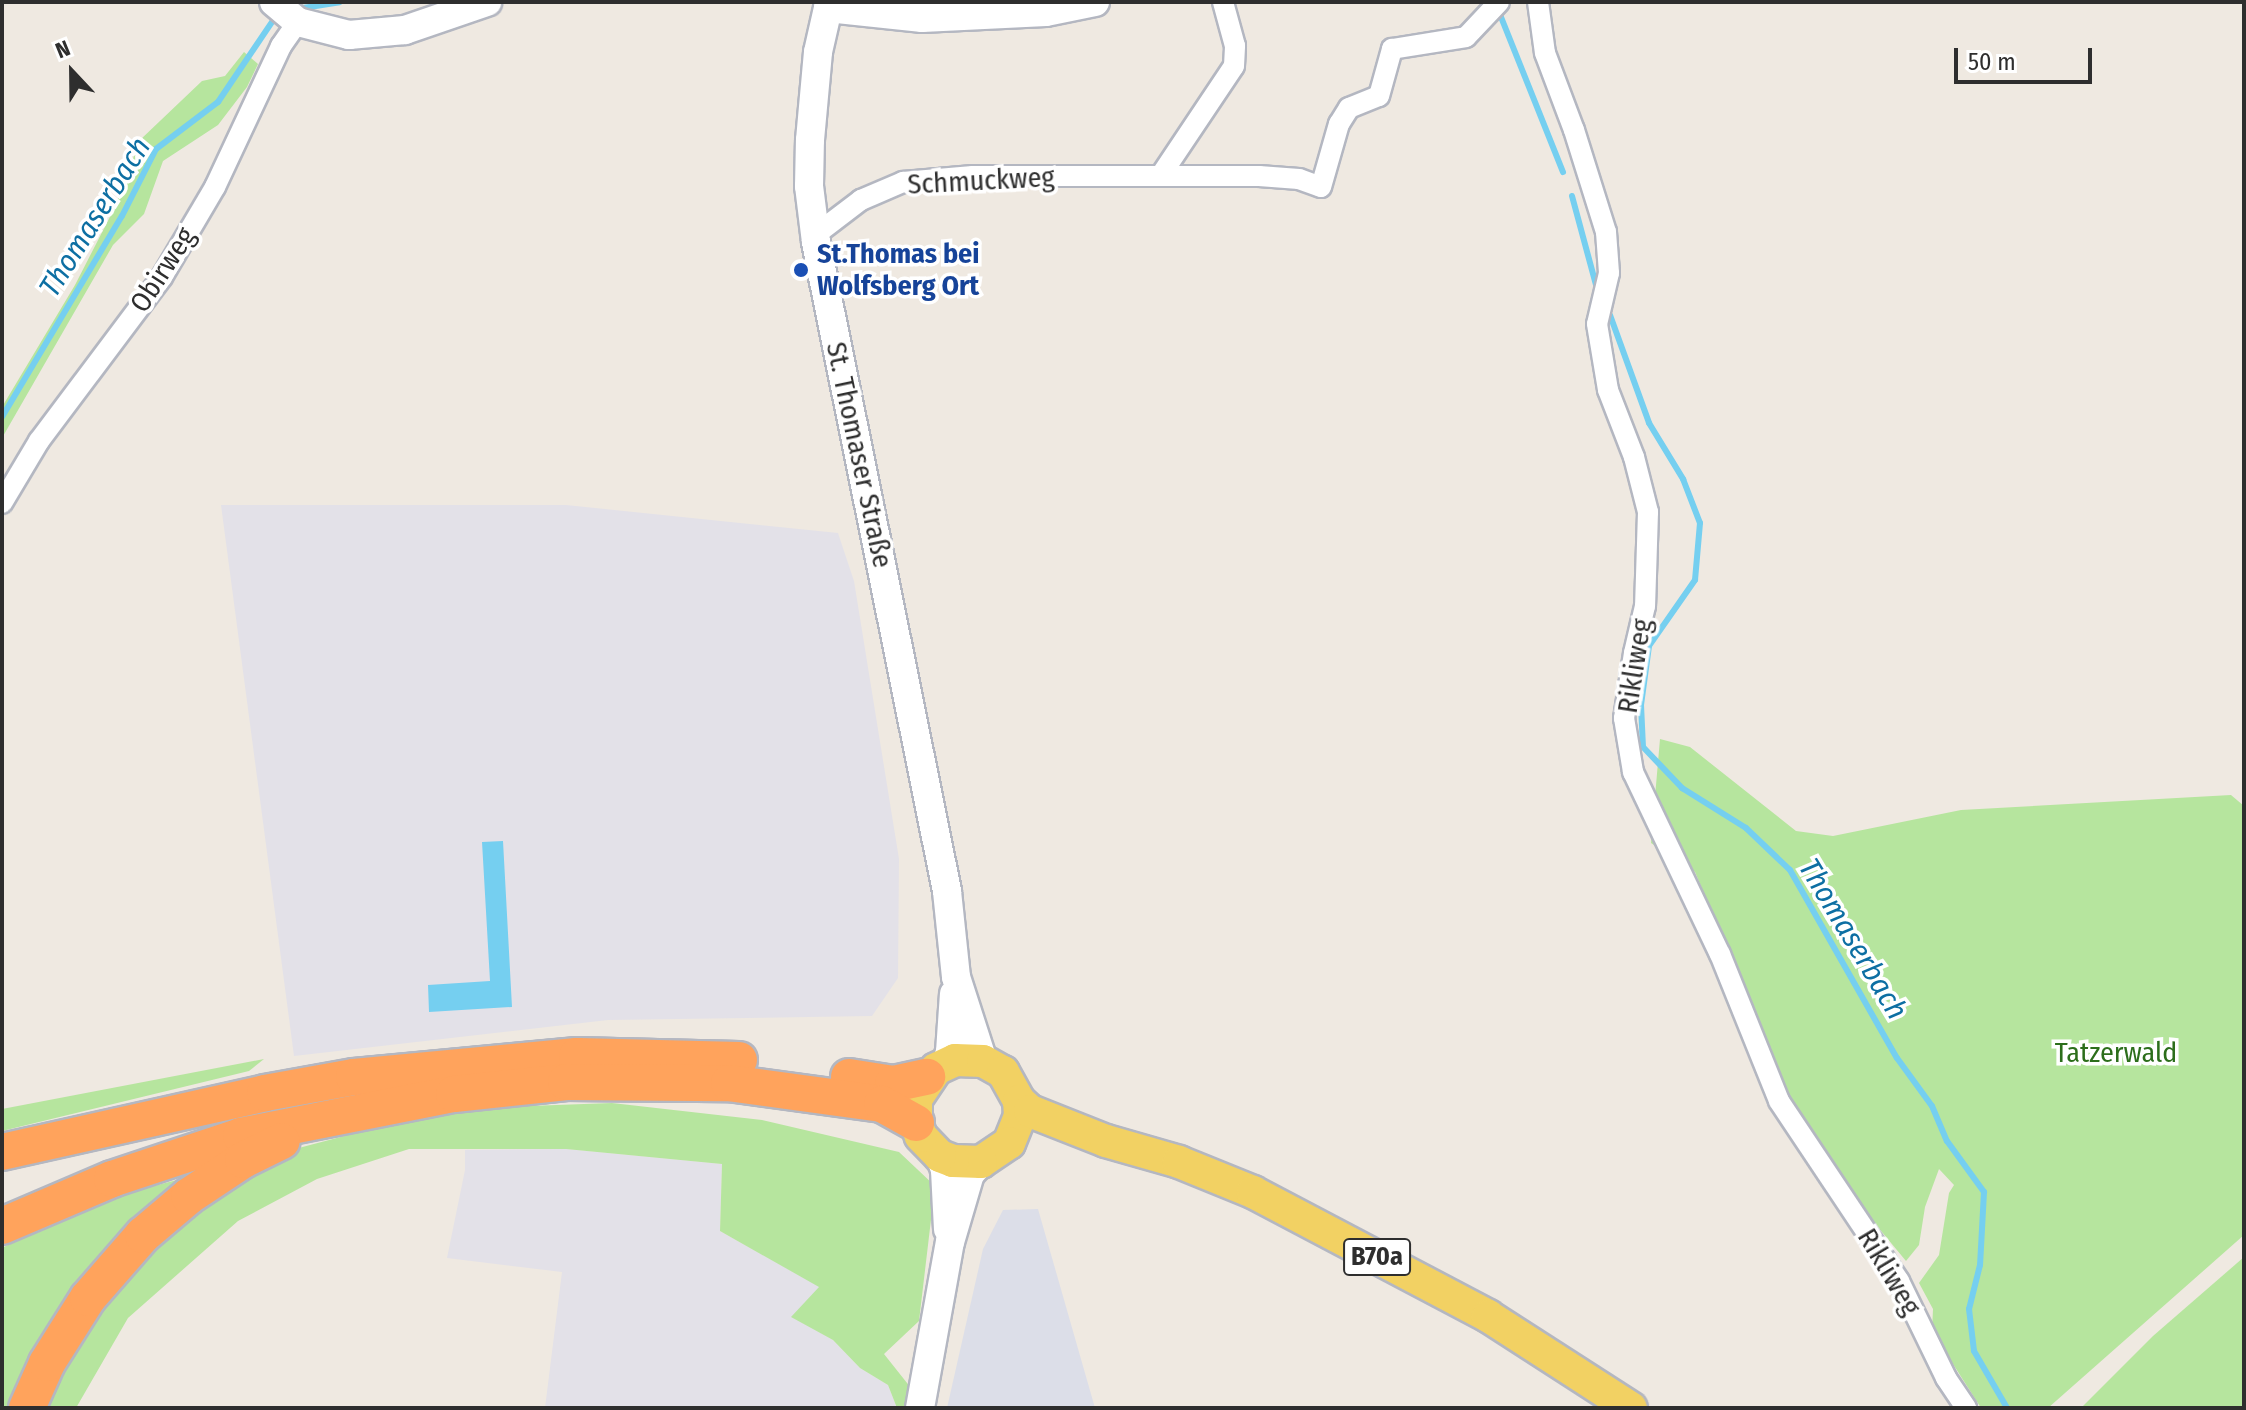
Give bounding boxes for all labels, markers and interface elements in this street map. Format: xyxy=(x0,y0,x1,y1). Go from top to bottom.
north arrow xyxy=(32,32,112,112)
scale bar xyxy=(1958,32,2096,82)
text: N xyxy=(52,34,74,64)
text: 50 m xyxy=(1968,48,2016,76)
water label: Thomaserbach xyxy=(32,131,158,303)
street label: Schmuckweg xyxy=(907,160,1055,202)
street label: Obirweg xyxy=(123,221,203,319)
place label: St.Thomas bei Wolfsberg Ort xyxy=(817,237,980,303)
marker: St.Thomas bei Wolfsberg Ort xyxy=(792,261,810,279)
street label: St. Thomaser Straße xyxy=(819,339,899,571)
street label: Rikliweg xyxy=(1611,616,1659,716)
water label: Thomaserbach xyxy=(1791,852,1915,1026)
park label: Tatzerwald xyxy=(2055,1036,2177,1070)
street label: Rikliweg xyxy=(1850,1223,1928,1321)
road number: B70a xyxy=(1343,1235,1411,1279)

